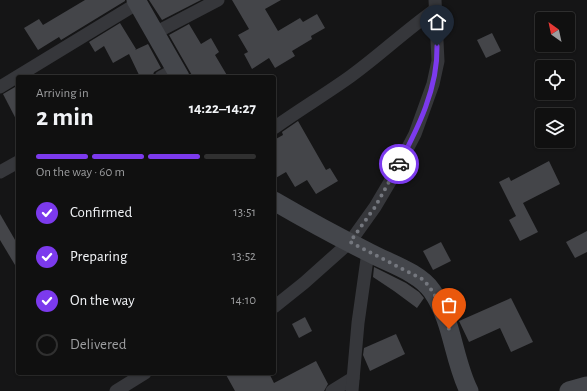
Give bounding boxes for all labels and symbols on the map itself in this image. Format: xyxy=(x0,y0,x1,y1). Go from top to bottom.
pin xyxy=(420,5,454,46)
north arrow xyxy=(535,12,575,52)
courier xyxy=(379,144,419,184)
pin xyxy=(432,288,466,329)

